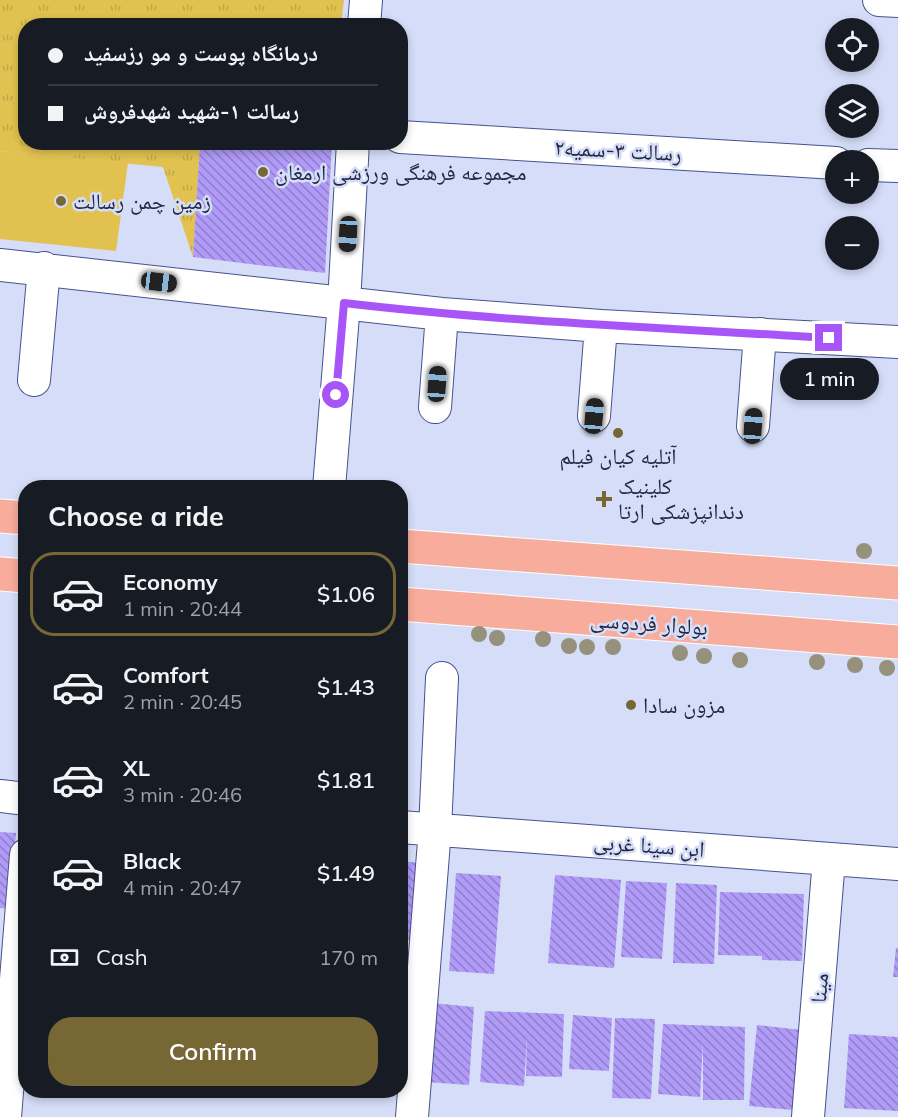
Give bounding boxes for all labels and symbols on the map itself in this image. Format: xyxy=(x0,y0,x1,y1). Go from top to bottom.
street label: رسالت ۳-سمیه۲ xyxy=(554,133,682,167)
place label: مجموعه فرهنگی ورزشی ارمغان xyxy=(275,158,526,186)
marker: مجموعه فرهنگی ورزشی ارمغان xyxy=(256,165,270,179)
place label: زمین چمن رسالت xyxy=(73,187,211,215)
marker: زمین چمن رسالت xyxy=(54,194,68,208)
car xyxy=(338,216,358,252)
car xyxy=(140,271,178,293)
route end xyxy=(815,324,842,351)
callout: 1 min xyxy=(780,359,878,401)
car xyxy=(427,365,447,403)
route start xyxy=(322,381,349,408)
car xyxy=(583,397,605,435)
car xyxy=(743,407,763,445)
marker: آتلیه کیان فیلم xyxy=(611,426,625,440)
place label: آتلیه کیان فیلم xyxy=(559,442,677,471)
place label: کلینیک دندانپزشکی ارتا xyxy=(618,472,744,525)
marker: کلینیک دندانپزشکی ارتا xyxy=(595,490,613,508)
street label: بولوار فردوسی xyxy=(589,605,709,641)
place label: مزون سادا xyxy=(643,691,725,719)
marker: مزون سادا xyxy=(624,698,638,712)
street label: ابن سینا غربی xyxy=(593,827,705,863)
street label: مینا xyxy=(804,972,834,1004)

